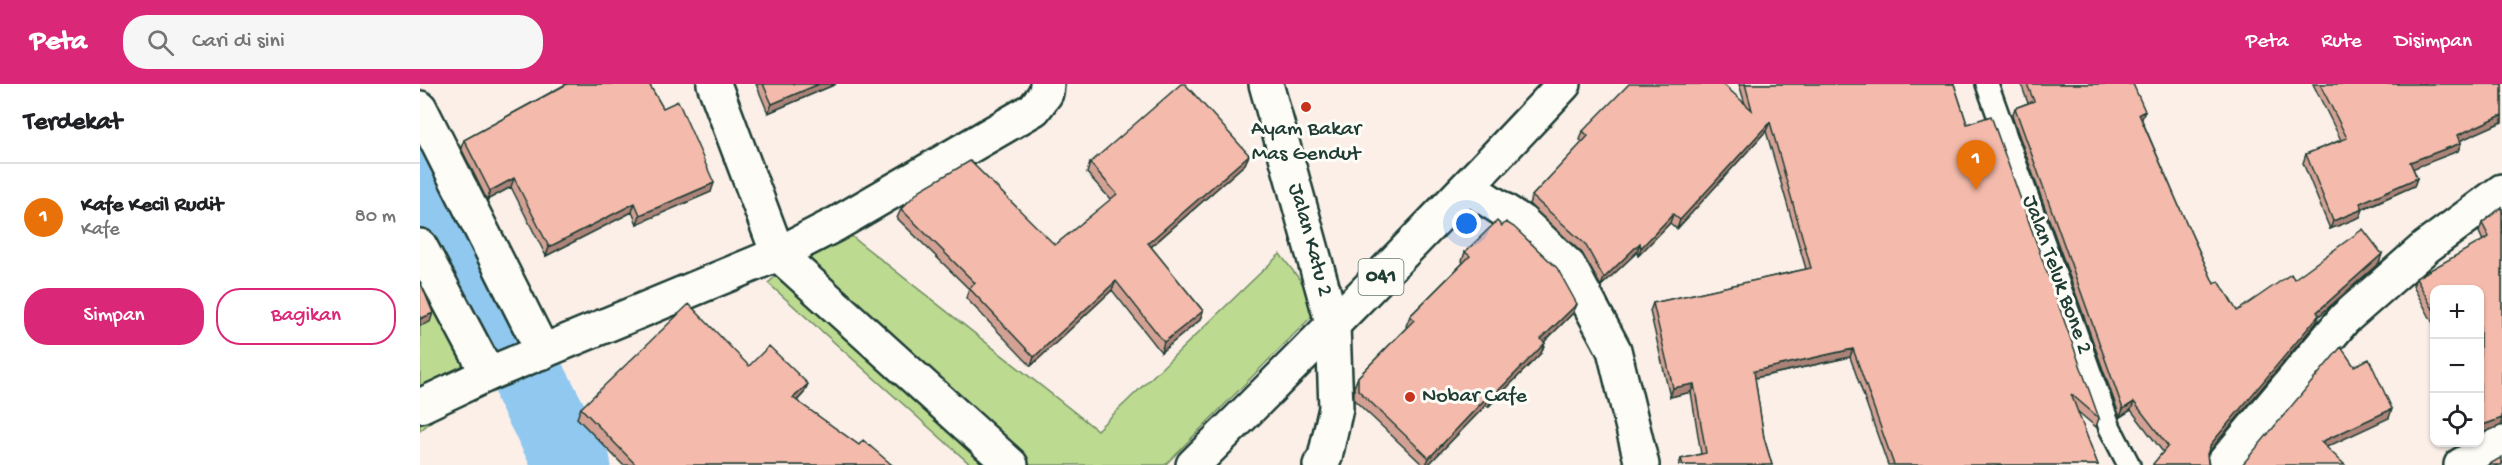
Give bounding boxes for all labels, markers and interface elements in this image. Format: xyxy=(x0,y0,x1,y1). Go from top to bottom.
search box xyxy=(123,15,543,69)
text: Peta xyxy=(30,26,87,59)
icon: search xyxy=(144,26,177,59)
text: Cari di sini xyxy=(192,29,285,55)
text: Peta xyxy=(2246,30,2288,55)
text: Rute xyxy=(2321,30,2362,55)
text: Disimpan xyxy=(2395,30,2472,55)
marker: Ayam Bakar Mas Gendut xyxy=(1299,100,1313,114)
text: Terdekat xyxy=(24,108,122,139)
place label: Ayam Bakar Mas Gendut xyxy=(1251,117,1363,168)
pin: 1 xyxy=(1956,141,1996,190)
street label: Jalan Katu 2 xyxy=(1281,181,1337,300)
street label: Jalan Teluk Bone 2 xyxy=(2015,192,2097,358)
text: Kafe Kecil Rudit xyxy=(81,193,223,219)
text: 1 xyxy=(39,206,48,229)
text: 80 m xyxy=(355,206,396,229)
your location xyxy=(1452,209,1481,238)
text: Kafe xyxy=(81,219,120,242)
road number: 041 xyxy=(1358,259,1404,295)
map controls xyxy=(2430,285,2484,447)
button: + xyxy=(2430,285,2484,339)
button: Simpan xyxy=(24,288,204,345)
button: Bagikan xyxy=(216,288,396,345)
button: − xyxy=(2430,339,2484,393)
place label: Nobar Cafe xyxy=(1422,384,1527,410)
marker: Nobar Cafe xyxy=(1403,390,1417,404)
button: locate xyxy=(2430,393,2484,447)

